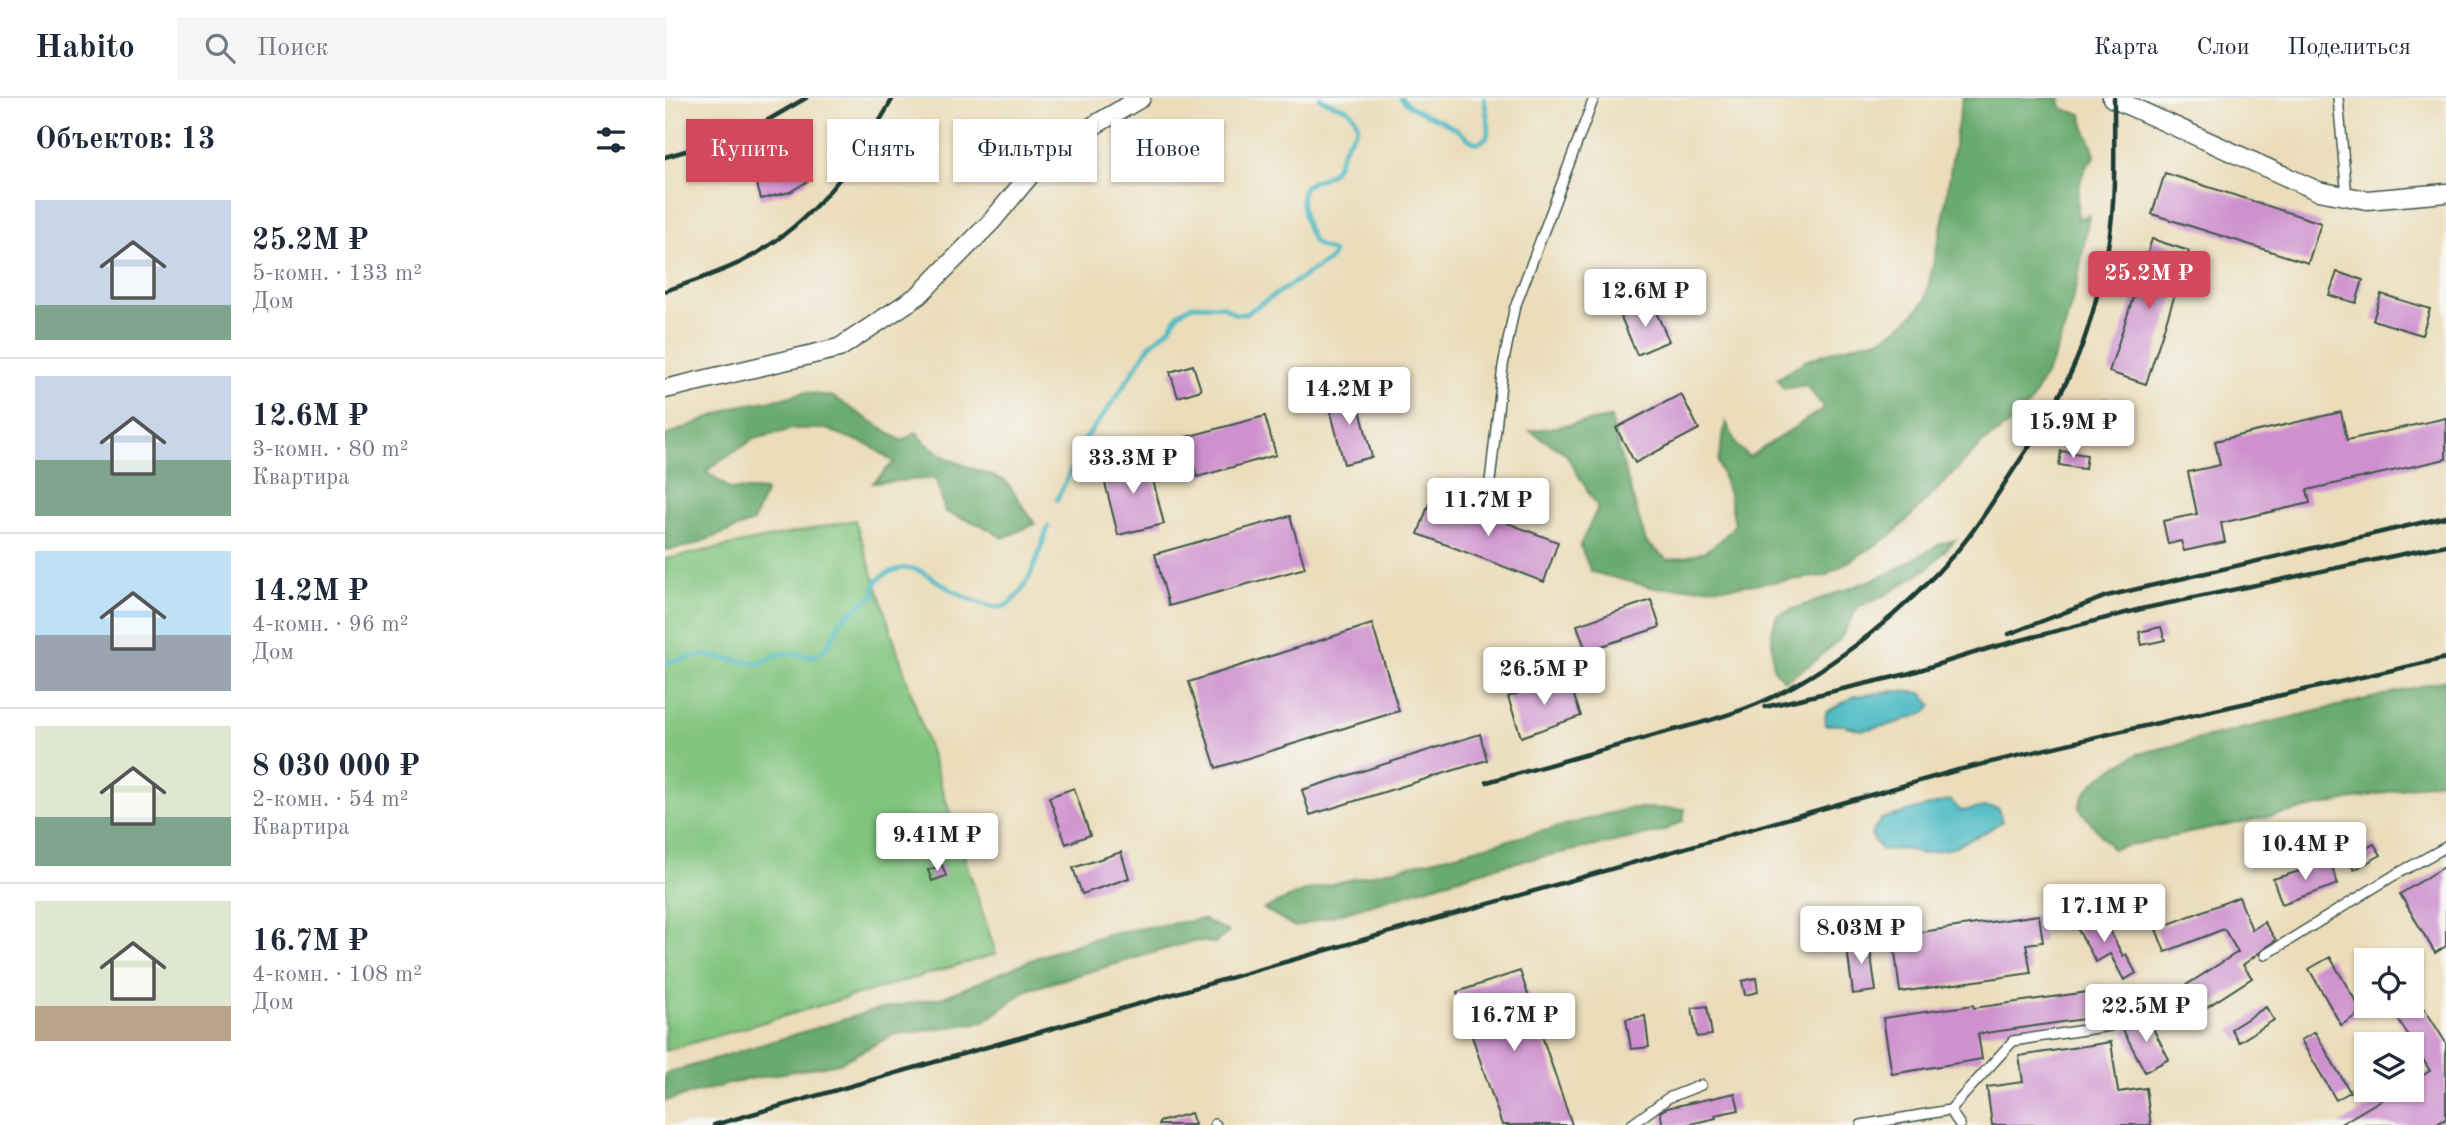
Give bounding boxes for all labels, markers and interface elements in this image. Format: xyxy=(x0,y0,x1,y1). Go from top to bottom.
search box xyxy=(177,17,667,80)
icon: search xyxy=(201,29,239,67)
text: Habito xyxy=(35,32,135,65)
text: Поиск xyxy=(257,35,329,61)
text: Карта xyxy=(2094,36,2159,60)
text: Слои xyxy=(2197,36,2250,60)
text: Поделиться xyxy=(2288,36,2411,60)
chip: Купить xyxy=(686,119,813,182)
chip: Снять xyxy=(827,119,939,182)
chip: Фильтры xyxy=(953,119,1097,182)
chip: Новое xyxy=(1111,119,1224,182)
icon: filters xyxy=(592,121,630,159)
text: Объектов: 13 xyxy=(35,125,215,155)
text: 25.2M ₽ xyxy=(252,226,369,256)
icon: home xyxy=(91,228,175,312)
pin: 25.2M ₽ xyxy=(2084,252,2214,311)
text: 5-комн. · 133 m² xyxy=(252,262,422,285)
text: 25.2M ₽ xyxy=(2104,262,2194,285)
pin: 12.6M ₽ xyxy=(1580,270,1710,329)
text: 12.6M ₽ xyxy=(1600,280,1690,303)
text: Дом xyxy=(252,290,294,313)
pin: 14.2M ₽ xyxy=(1284,368,1414,427)
text: 14.2M ₽ xyxy=(1304,378,1394,401)
pin: 15.9M ₽ xyxy=(2008,400,2138,460)
text: 12.6M ₽ xyxy=(252,402,369,432)
icon: home xyxy=(91,404,175,488)
text: 15.9M ₽ xyxy=(2028,411,2118,434)
pin: 33.3M ₽ xyxy=(1068,436,1198,496)
text: 3-комн. · 80 m² xyxy=(252,438,409,461)
text: 33.3M ₽ xyxy=(1088,447,1178,470)
text: Квартира xyxy=(252,466,350,489)
pin: 11.7M ₽ xyxy=(1423,478,1553,538)
text: 11.7M ₽ xyxy=(1443,489,1533,512)
text: 14.2M ₽ xyxy=(252,577,369,607)
icon: home xyxy=(91,579,175,663)
text: 4-комн. · 96 m² xyxy=(252,613,409,636)
text: Дом xyxy=(252,641,294,664)
pin: 26.5M ₽ xyxy=(1479,648,1609,707)
text: 26.5M ₽ xyxy=(1499,658,1589,681)
text: 8 030 000 ₽ xyxy=(252,752,420,782)
icon: home xyxy=(91,754,175,838)
text: 2-комн. · 54 m² xyxy=(252,788,409,811)
pin: 9.41M ₽ xyxy=(872,814,1002,873)
text: Квартира xyxy=(252,816,350,839)
pin: 10.4M ₽ xyxy=(2240,822,2370,882)
text: 9.41M ₽ xyxy=(892,824,982,847)
text: 10.4M ₽ xyxy=(2260,833,2350,856)
pin: 17.1M ₽ xyxy=(2039,884,2169,944)
text: 17.1M ₽ xyxy=(2059,895,2149,918)
pin: 8.03M ₽ xyxy=(1796,906,1926,966)
text: 8.03M ₽ xyxy=(1816,917,1906,940)
text: 16.7M ₽ xyxy=(252,927,369,957)
icon: home xyxy=(91,929,175,1013)
map controls xyxy=(2354,948,2424,1102)
button: locate xyxy=(2354,948,2424,1018)
text: 4-комн. · 108 m² xyxy=(252,963,422,986)
pin: 22.5M ₽ xyxy=(2081,984,2211,1044)
text: Дом xyxy=(252,991,294,1014)
pin: 16.7M ₽ xyxy=(1449,993,1579,1053)
text: 22.5M ₽ xyxy=(2101,995,2191,1018)
text: 16.7M ₽ xyxy=(1469,1004,1559,1027)
button: layers xyxy=(2354,1032,2424,1102)

